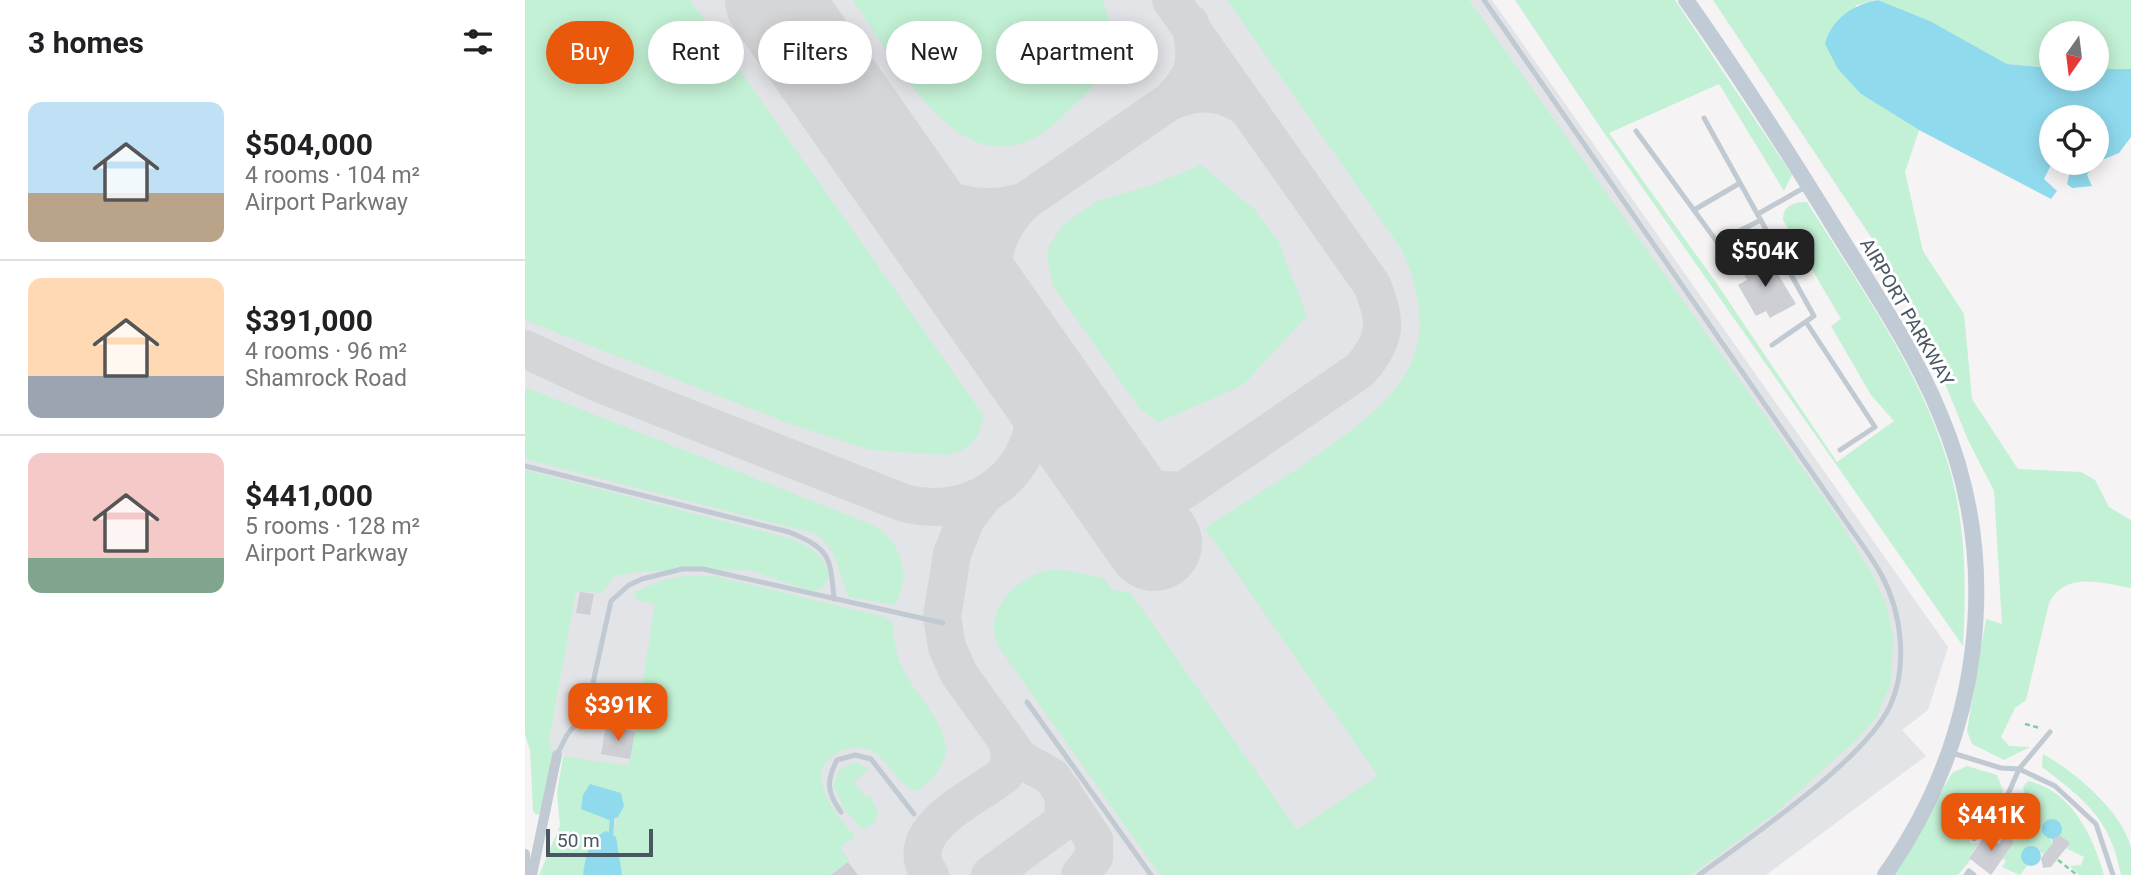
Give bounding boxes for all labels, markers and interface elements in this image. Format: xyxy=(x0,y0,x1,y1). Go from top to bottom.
chip: Buy xyxy=(546,21,634,84)
chip: Rent xyxy=(648,21,744,84)
chip: Filters xyxy=(758,21,872,84)
chip: New xyxy=(886,21,982,84)
chip: Apartment xyxy=(996,21,1158,84)
north arrow xyxy=(2039,21,2109,91)
map controls xyxy=(2039,21,2109,175)
icon: filters xyxy=(459,23,497,61)
text: 3 homes xyxy=(28,25,144,60)
button: locate xyxy=(2039,105,2109,175)
text: $504,000 xyxy=(245,127,373,162)
icon: home xyxy=(84,130,168,214)
text: 4 rooms · 104 m² xyxy=(245,162,420,189)
text: Airport Parkway xyxy=(245,189,408,216)
pin: $504K xyxy=(1716,230,1814,289)
street label: AIRPORT PARKWAY xyxy=(1855,234,1959,391)
text: $504K xyxy=(1731,238,1799,265)
text: $391,000 xyxy=(245,303,373,338)
icon: home xyxy=(84,306,168,390)
text: 4 rooms · 96 m² xyxy=(245,338,407,365)
text: Shamrock Road xyxy=(245,365,407,392)
text: $441,000 xyxy=(245,478,373,513)
icon: home xyxy=(84,481,168,565)
text: 5 rooms · 128 m² xyxy=(245,513,420,540)
text: Airport Parkway xyxy=(245,540,408,567)
pin: $391K xyxy=(569,684,667,743)
text: $391K xyxy=(584,692,652,719)
pin: $441K xyxy=(1942,794,2040,853)
text: $441K xyxy=(1957,802,2025,829)
scale bar xyxy=(546,826,653,858)
text: 50 m xyxy=(557,829,600,852)

